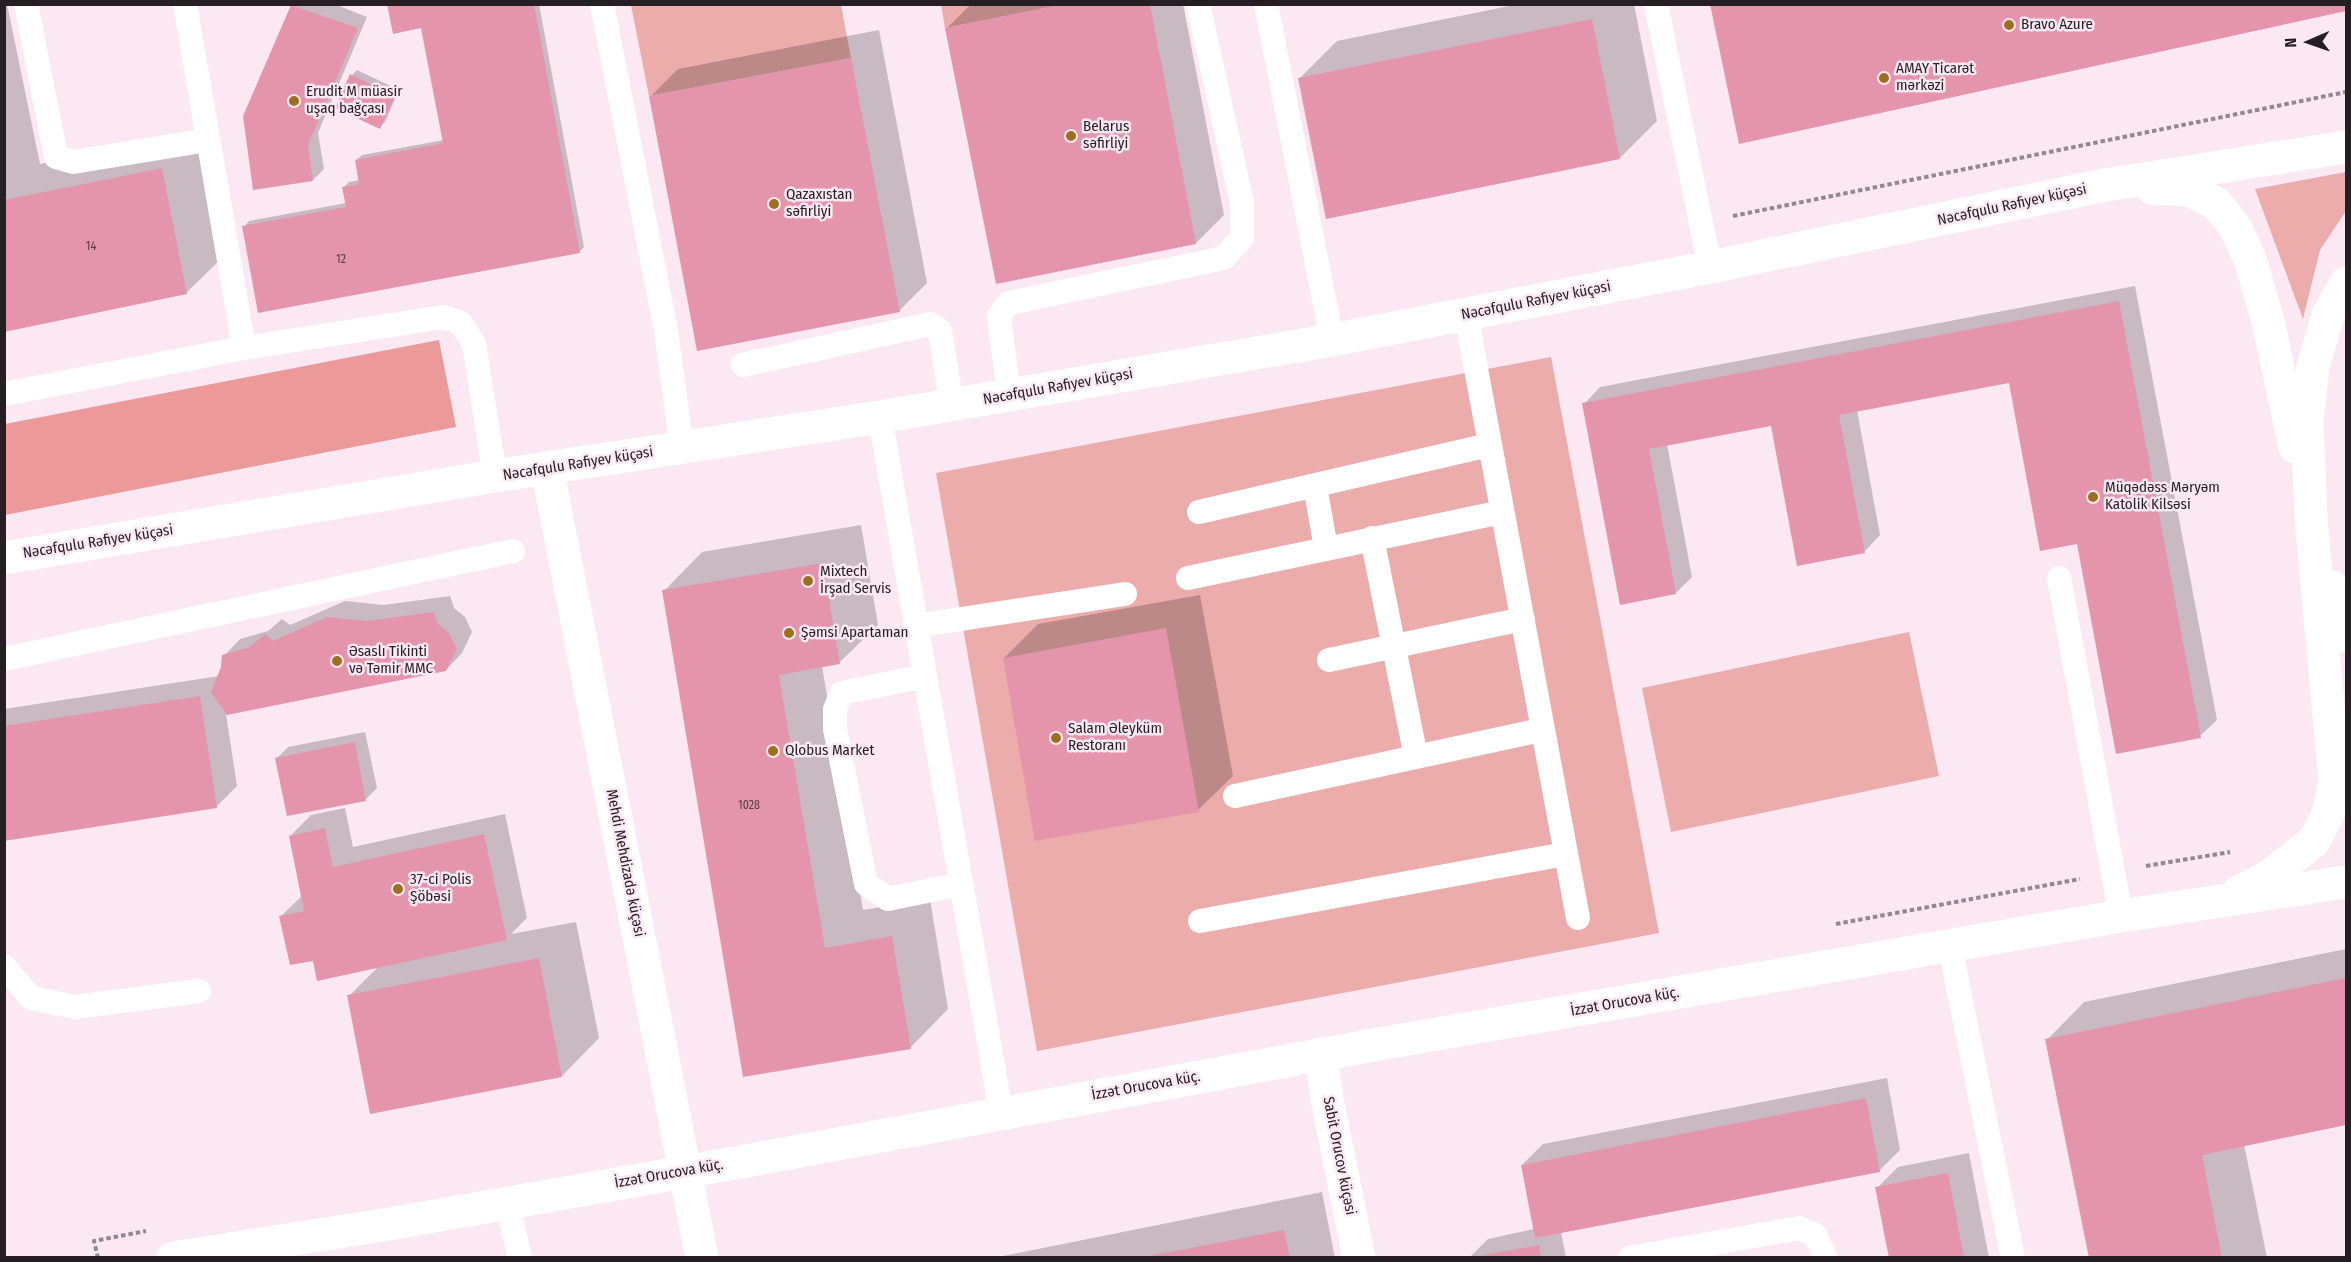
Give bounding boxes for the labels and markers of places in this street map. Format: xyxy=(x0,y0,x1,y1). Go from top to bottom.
place label: Bravo Azure xyxy=(2021,16,2093,34)
marker: Bravo Azure xyxy=(2002,18,2016,32)
place label: AMAY Ticarət mərkəzi xyxy=(1896,60,1974,95)
marker: AMAY Ticarət mərkəzi xyxy=(1877,71,1891,85)
place label: Erudit M müasir uşaq bağçası xyxy=(306,83,402,118)
marker: Erudit M müasir uşaq bağçası xyxy=(287,94,301,108)
place label: Belarus səfirliyi xyxy=(1083,118,1129,153)
marker: Belarus səfirliyi xyxy=(1064,129,1078,143)
place label: Qazaxıstan səfirliyi xyxy=(786,186,853,221)
marker: Qazaxıstan səfirliyi xyxy=(767,197,781,211)
place label: Müqədəss Məryəm Katolik Kilsəsi xyxy=(2105,479,2220,514)
marker: Müqədəss Məryəm Katolik Kilsəsi xyxy=(2086,490,2100,504)
place label: Mixtech İrşad Servis xyxy=(820,563,891,598)
marker: Mixtech İrşad Servis xyxy=(801,574,815,588)
place label: Şəmsi Apartaman xyxy=(801,624,908,642)
marker: Şəmsi Apartaman xyxy=(782,626,796,640)
place label: Əsaslı Tikinti və Təmir MMC xyxy=(349,643,433,678)
marker: Əsaslı Tikinti və Təmir MMC xyxy=(330,654,344,668)
place label: Salam Əleyküm Restoranı xyxy=(1068,720,1162,755)
marker: Salam Əleyküm Restoranı xyxy=(1049,731,1063,745)
place label: Qlobus Market xyxy=(785,742,874,760)
marker: Qlobus Market xyxy=(766,744,780,758)
place label: 37-ci Polis Şöbəsi xyxy=(410,871,471,906)
marker: 37-ci Polis Şöbəsi xyxy=(391,882,405,896)

